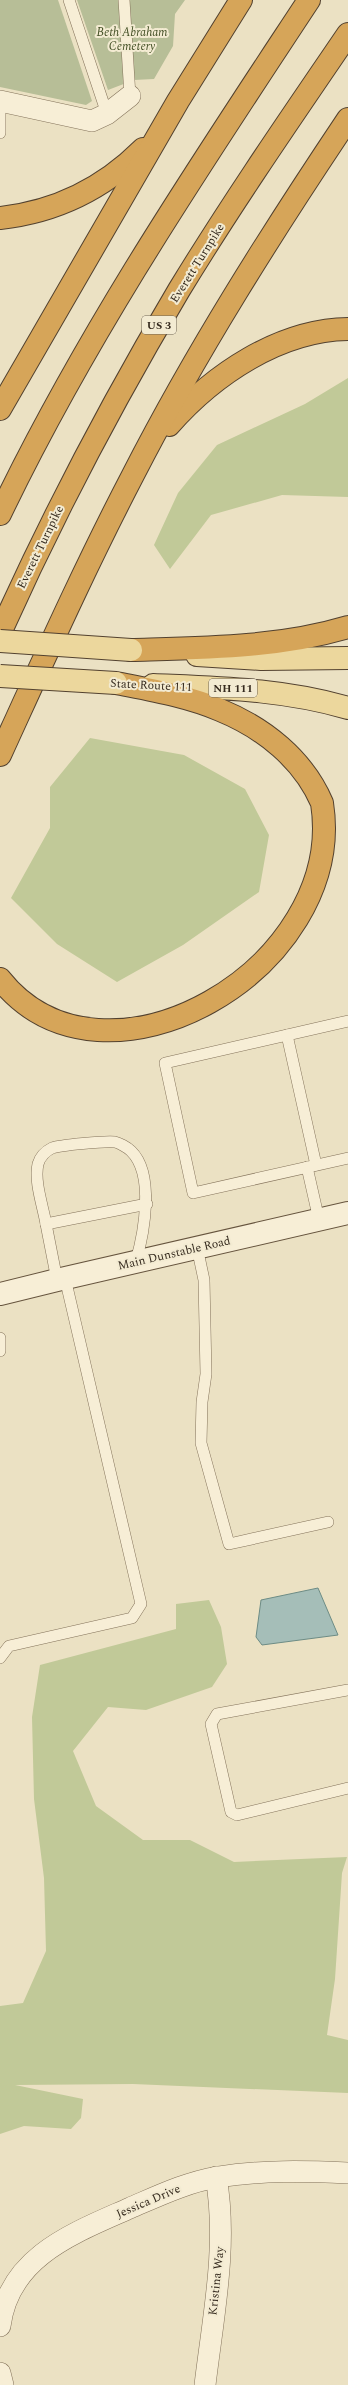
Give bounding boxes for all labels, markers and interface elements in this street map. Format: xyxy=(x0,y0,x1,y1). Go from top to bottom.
park label: Beth Abraham Cemetery xyxy=(96,23,168,56)
street label: Everett Turnpike xyxy=(165,220,230,307)
road number: US 3 xyxy=(142,316,176,334)
street label: Everett Turnpike xyxy=(12,502,69,592)
street label: State Route 111 xyxy=(110,674,192,697)
road number: NH 111 xyxy=(209,679,257,697)
street label: Main Dunstable Road xyxy=(116,1231,233,1276)
street label: Jessica Drive xyxy=(113,2179,183,2224)
street label: Kristina Way xyxy=(203,2244,230,2316)

